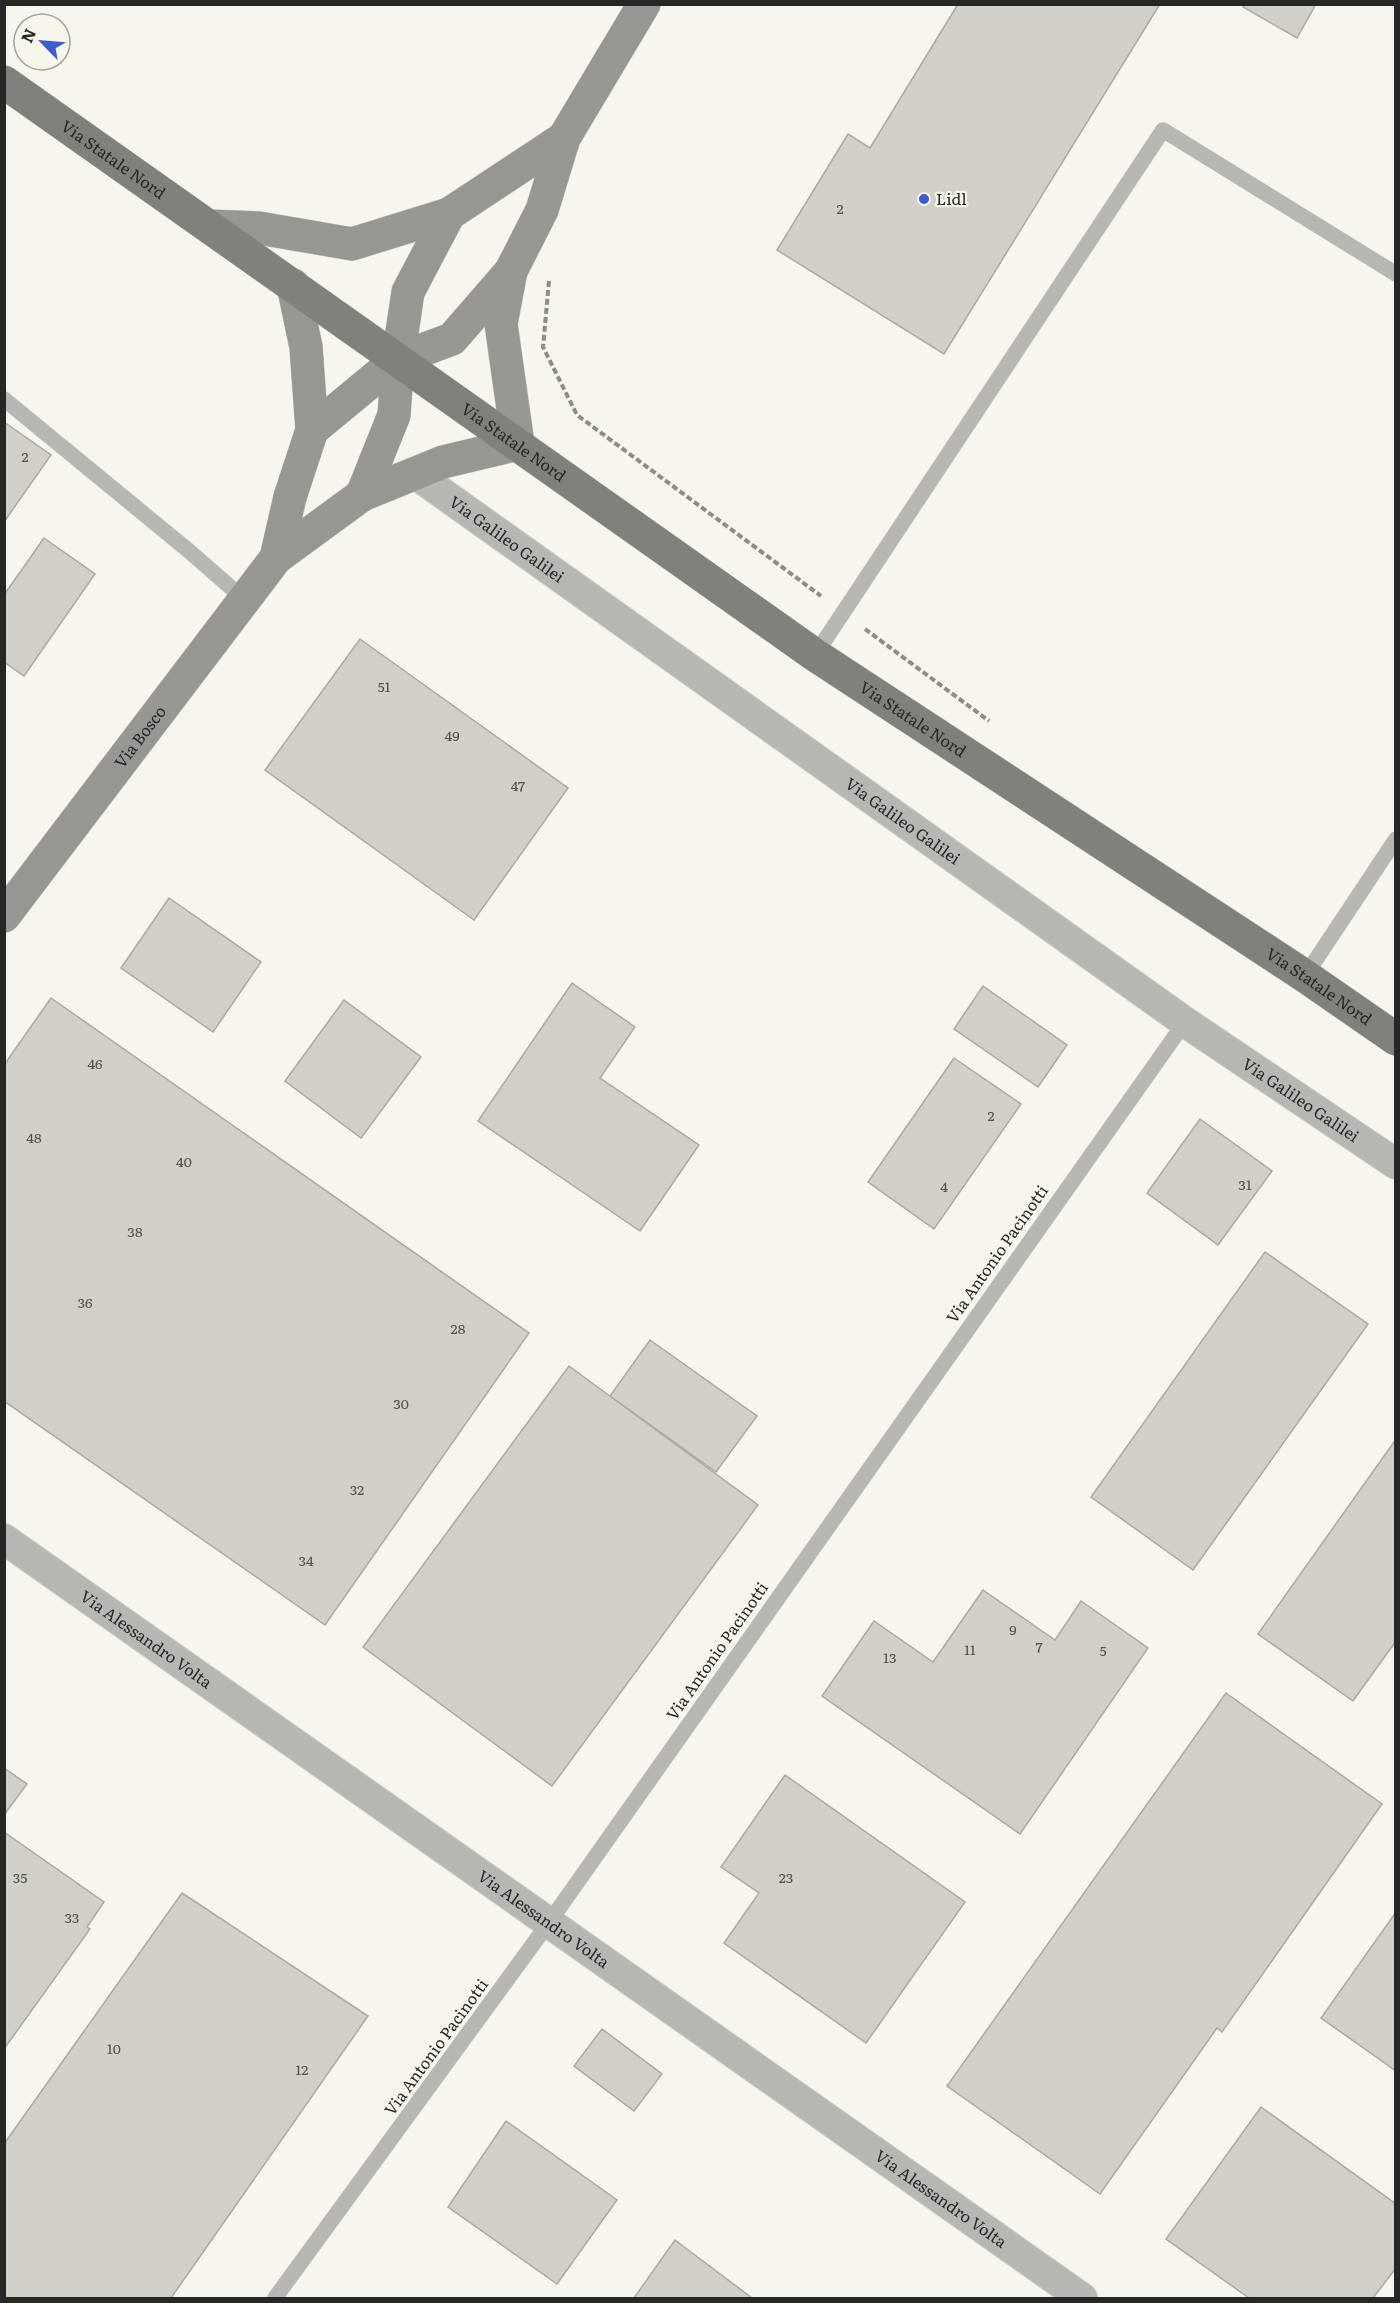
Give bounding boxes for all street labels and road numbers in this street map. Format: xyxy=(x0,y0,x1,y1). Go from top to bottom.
street label: Via Statale Nord xyxy=(57,113,171,204)
street label: Via Statale Nord xyxy=(457,396,572,487)
street label: Via Galileo Galilei xyxy=(445,489,570,588)
street label: Via Statale Nord xyxy=(855,674,972,762)
street label: Via Bosco xyxy=(108,700,171,773)
street label: Via Galileo Galilei xyxy=(841,771,966,870)
street label: Via Statale Nord xyxy=(1262,941,1377,1030)
street label: Via Galileo Galilei xyxy=(1238,1051,1365,1147)
street label: Via Antonio Pacinotti xyxy=(939,1179,1053,1327)
street label: Via Antonio Pacinotti xyxy=(659,1576,773,1724)
street label: Via Alessandro Volta xyxy=(76,1583,218,1693)
street label: Via Alessandro Volta xyxy=(473,1863,615,1973)
street label: Via Antonio Pacinotti xyxy=(377,1973,493,2120)
street label: Via Alessandro Volta xyxy=(871,2143,1013,2253)

